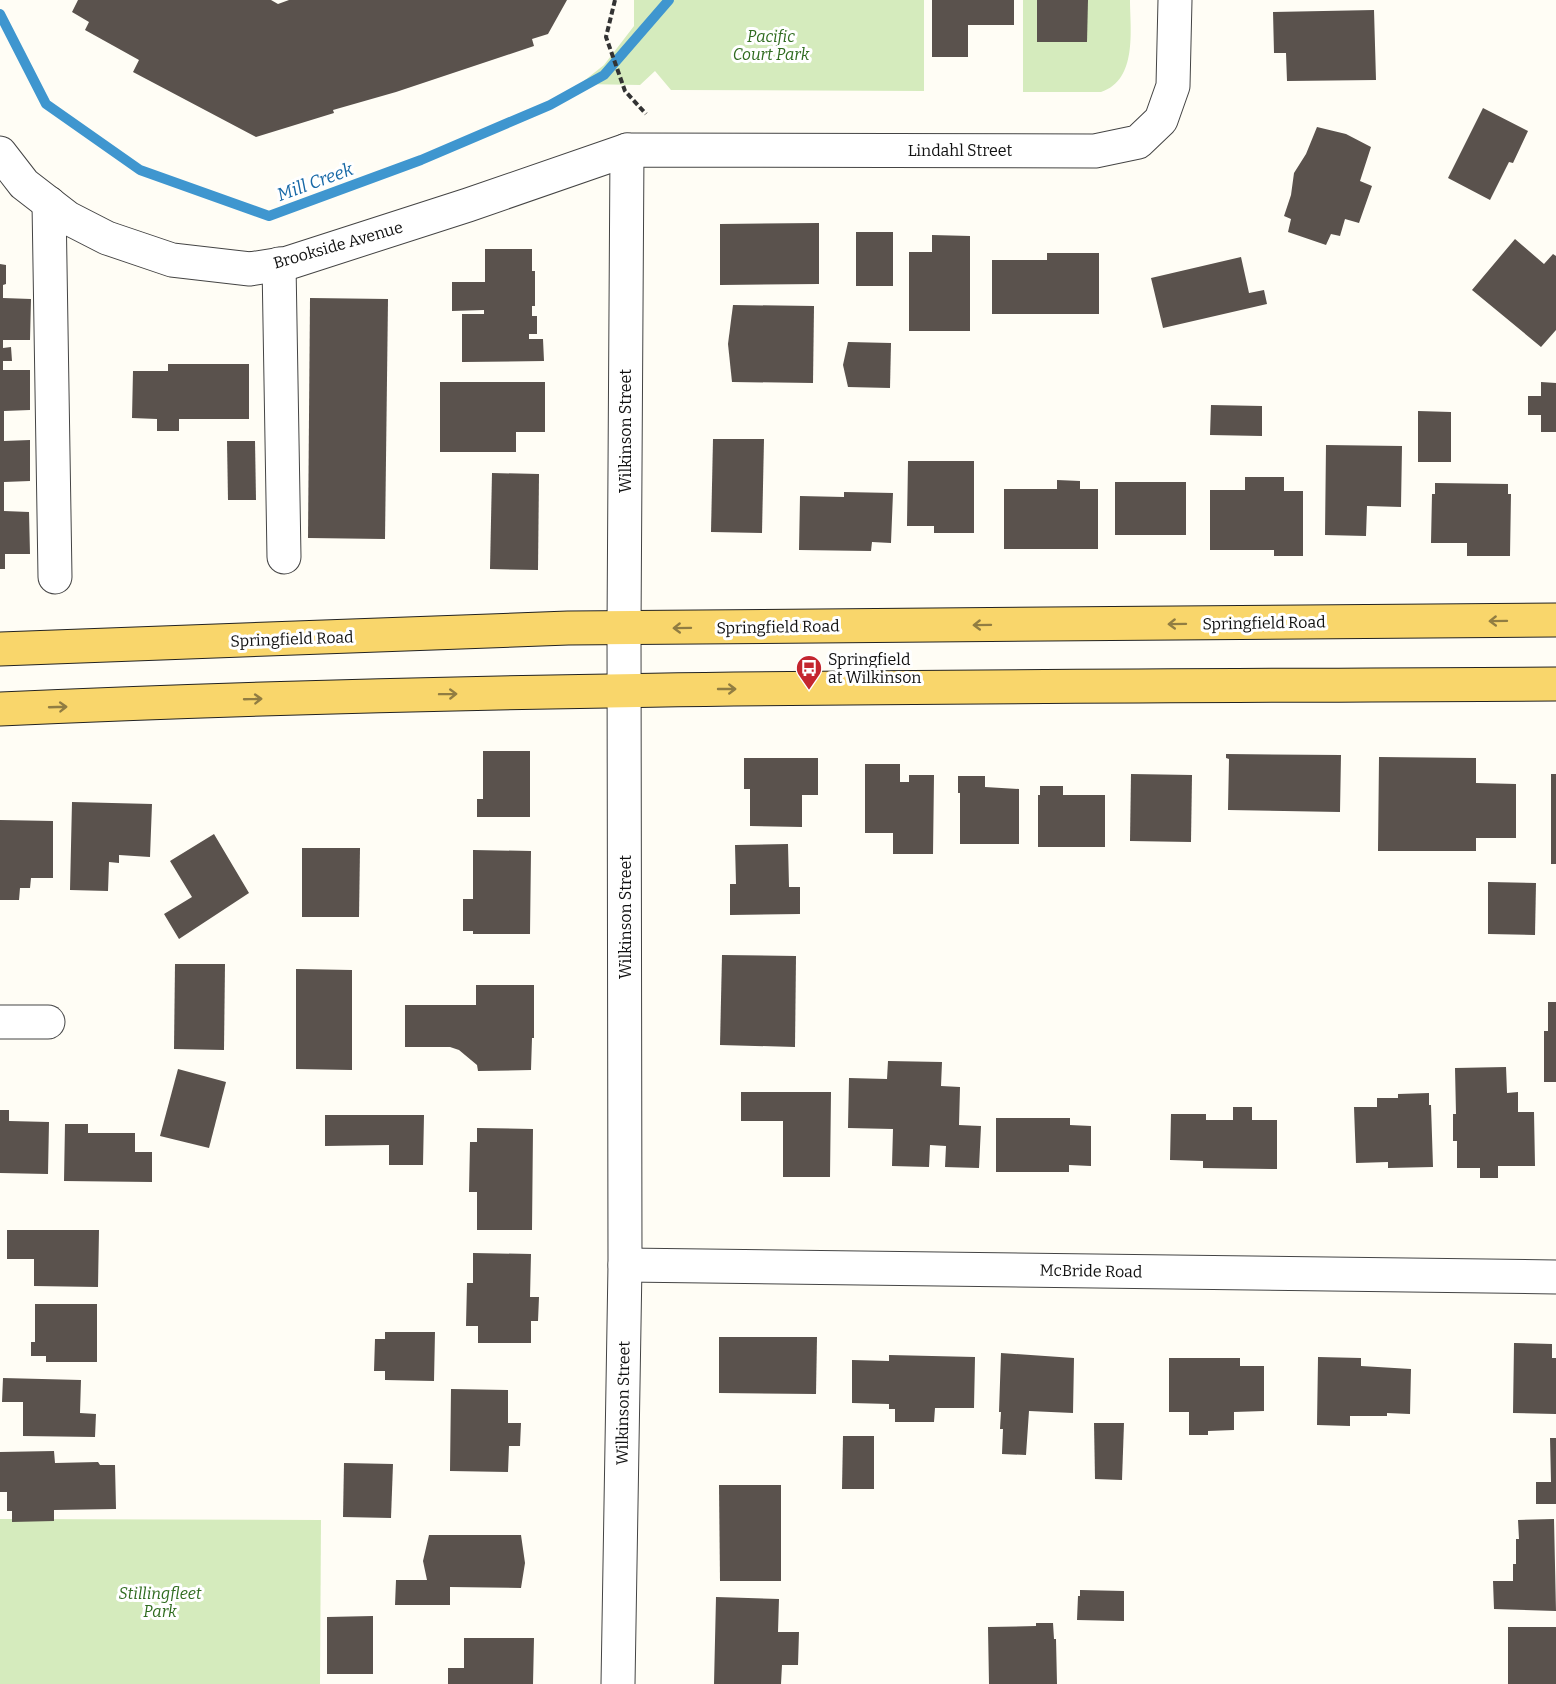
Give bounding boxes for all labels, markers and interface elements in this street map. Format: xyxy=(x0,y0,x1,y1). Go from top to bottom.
park label: Pacific Court Park xyxy=(733,27,810,64)
street label: Lindahl Street xyxy=(908,141,1012,160)
water label: Mill Creek xyxy=(274,158,356,206)
street label: Brookside Avenue xyxy=(271,217,405,273)
street label: Wilkinson Street xyxy=(616,369,635,493)
street label: Springfield Road xyxy=(1202,612,1326,634)
one-way arrow xyxy=(1488,615,1508,627)
street label: Springfield Road xyxy=(716,616,840,638)
one-way arrow xyxy=(1167,618,1187,629)
one-way arrow xyxy=(972,619,992,631)
one-way arrow xyxy=(672,622,692,634)
street label: Springfield Road xyxy=(230,627,354,651)
place label: Springfield at Wilkinson xyxy=(828,650,921,687)
bus stop icon: Springfield at Wilkinson xyxy=(794,653,824,691)
one-way arrow xyxy=(717,683,737,695)
one-way arrow xyxy=(438,688,458,699)
one-way arrow xyxy=(243,694,263,705)
one-way arrow xyxy=(48,701,68,713)
street label: Wilkinson Street xyxy=(616,855,635,979)
street label: McBride Road xyxy=(1039,1261,1143,1281)
street label: Wilkinson Street xyxy=(612,1341,634,1465)
park label: Stillingfleet Park xyxy=(119,1584,202,1621)

